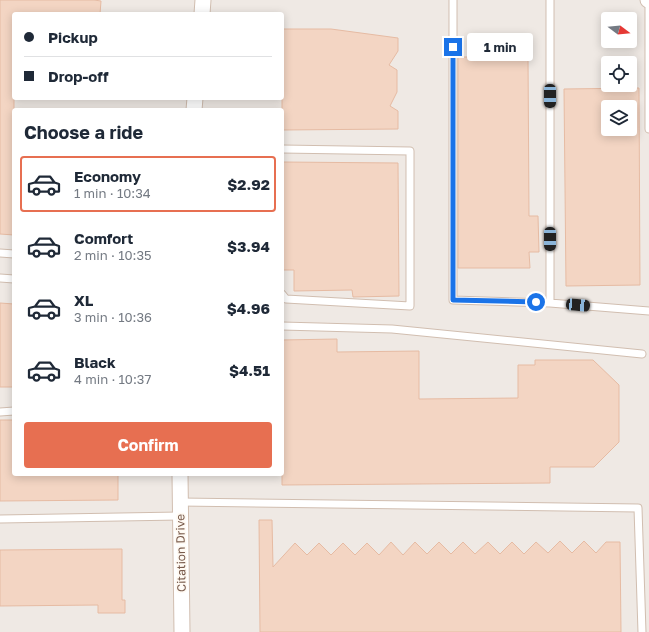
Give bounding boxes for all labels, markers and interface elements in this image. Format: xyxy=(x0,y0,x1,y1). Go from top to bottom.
north arrow xyxy=(601,12,637,48)
map controls xyxy=(601,12,637,136)
text: Pickup xyxy=(48,28,98,46)
callout: 1 min xyxy=(467,33,533,61)
route end xyxy=(444,38,462,56)
text: 1 min xyxy=(484,39,516,55)
button: locate xyxy=(601,56,637,92)
text: Drop-off xyxy=(48,67,108,85)
car xyxy=(544,84,556,108)
button: layers xyxy=(601,100,637,136)
text: Choose a ride xyxy=(24,121,143,143)
icon: car xyxy=(26,166,62,202)
text: Economy xyxy=(74,167,141,185)
text: $2.92 xyxy=(227,175,270,193)
text: 1 min · 10:34 xyxy=(74,185,151,201)
car xyxy=(544,227,556,251)
icon: car xyxy=(26,228,62,264)
text: Comfort xyxy=(74,229,133,247)
text: $3.94 xyxy=(227,237,270,255)
text: 2 min · 10:35 xyxy=(74,247,152,263)
icon: car xyxy=(26,290,62,326)
text: XL xyxy=(74,291,93,309)
route start xyxy=(527,293,545,311)
car xyxy=(566,298,590,312)
text: $4.96 xyxy=(227,299,270,317)
text: 3 min · 10:36 xyxy=(74,309,152,325)
icon: car xyxy=(26,352,62,388)
text: Black xyxy=(74,353,116,371)
text: $4.51 xyxy=(229,361,270,379)
text: 4 min · 10:37 xyxy=(74,371,151,387)
button: Confirm xyxy=(24,422,272,468)
street label: Citation Drive xyxy=(172,514,189,592)

